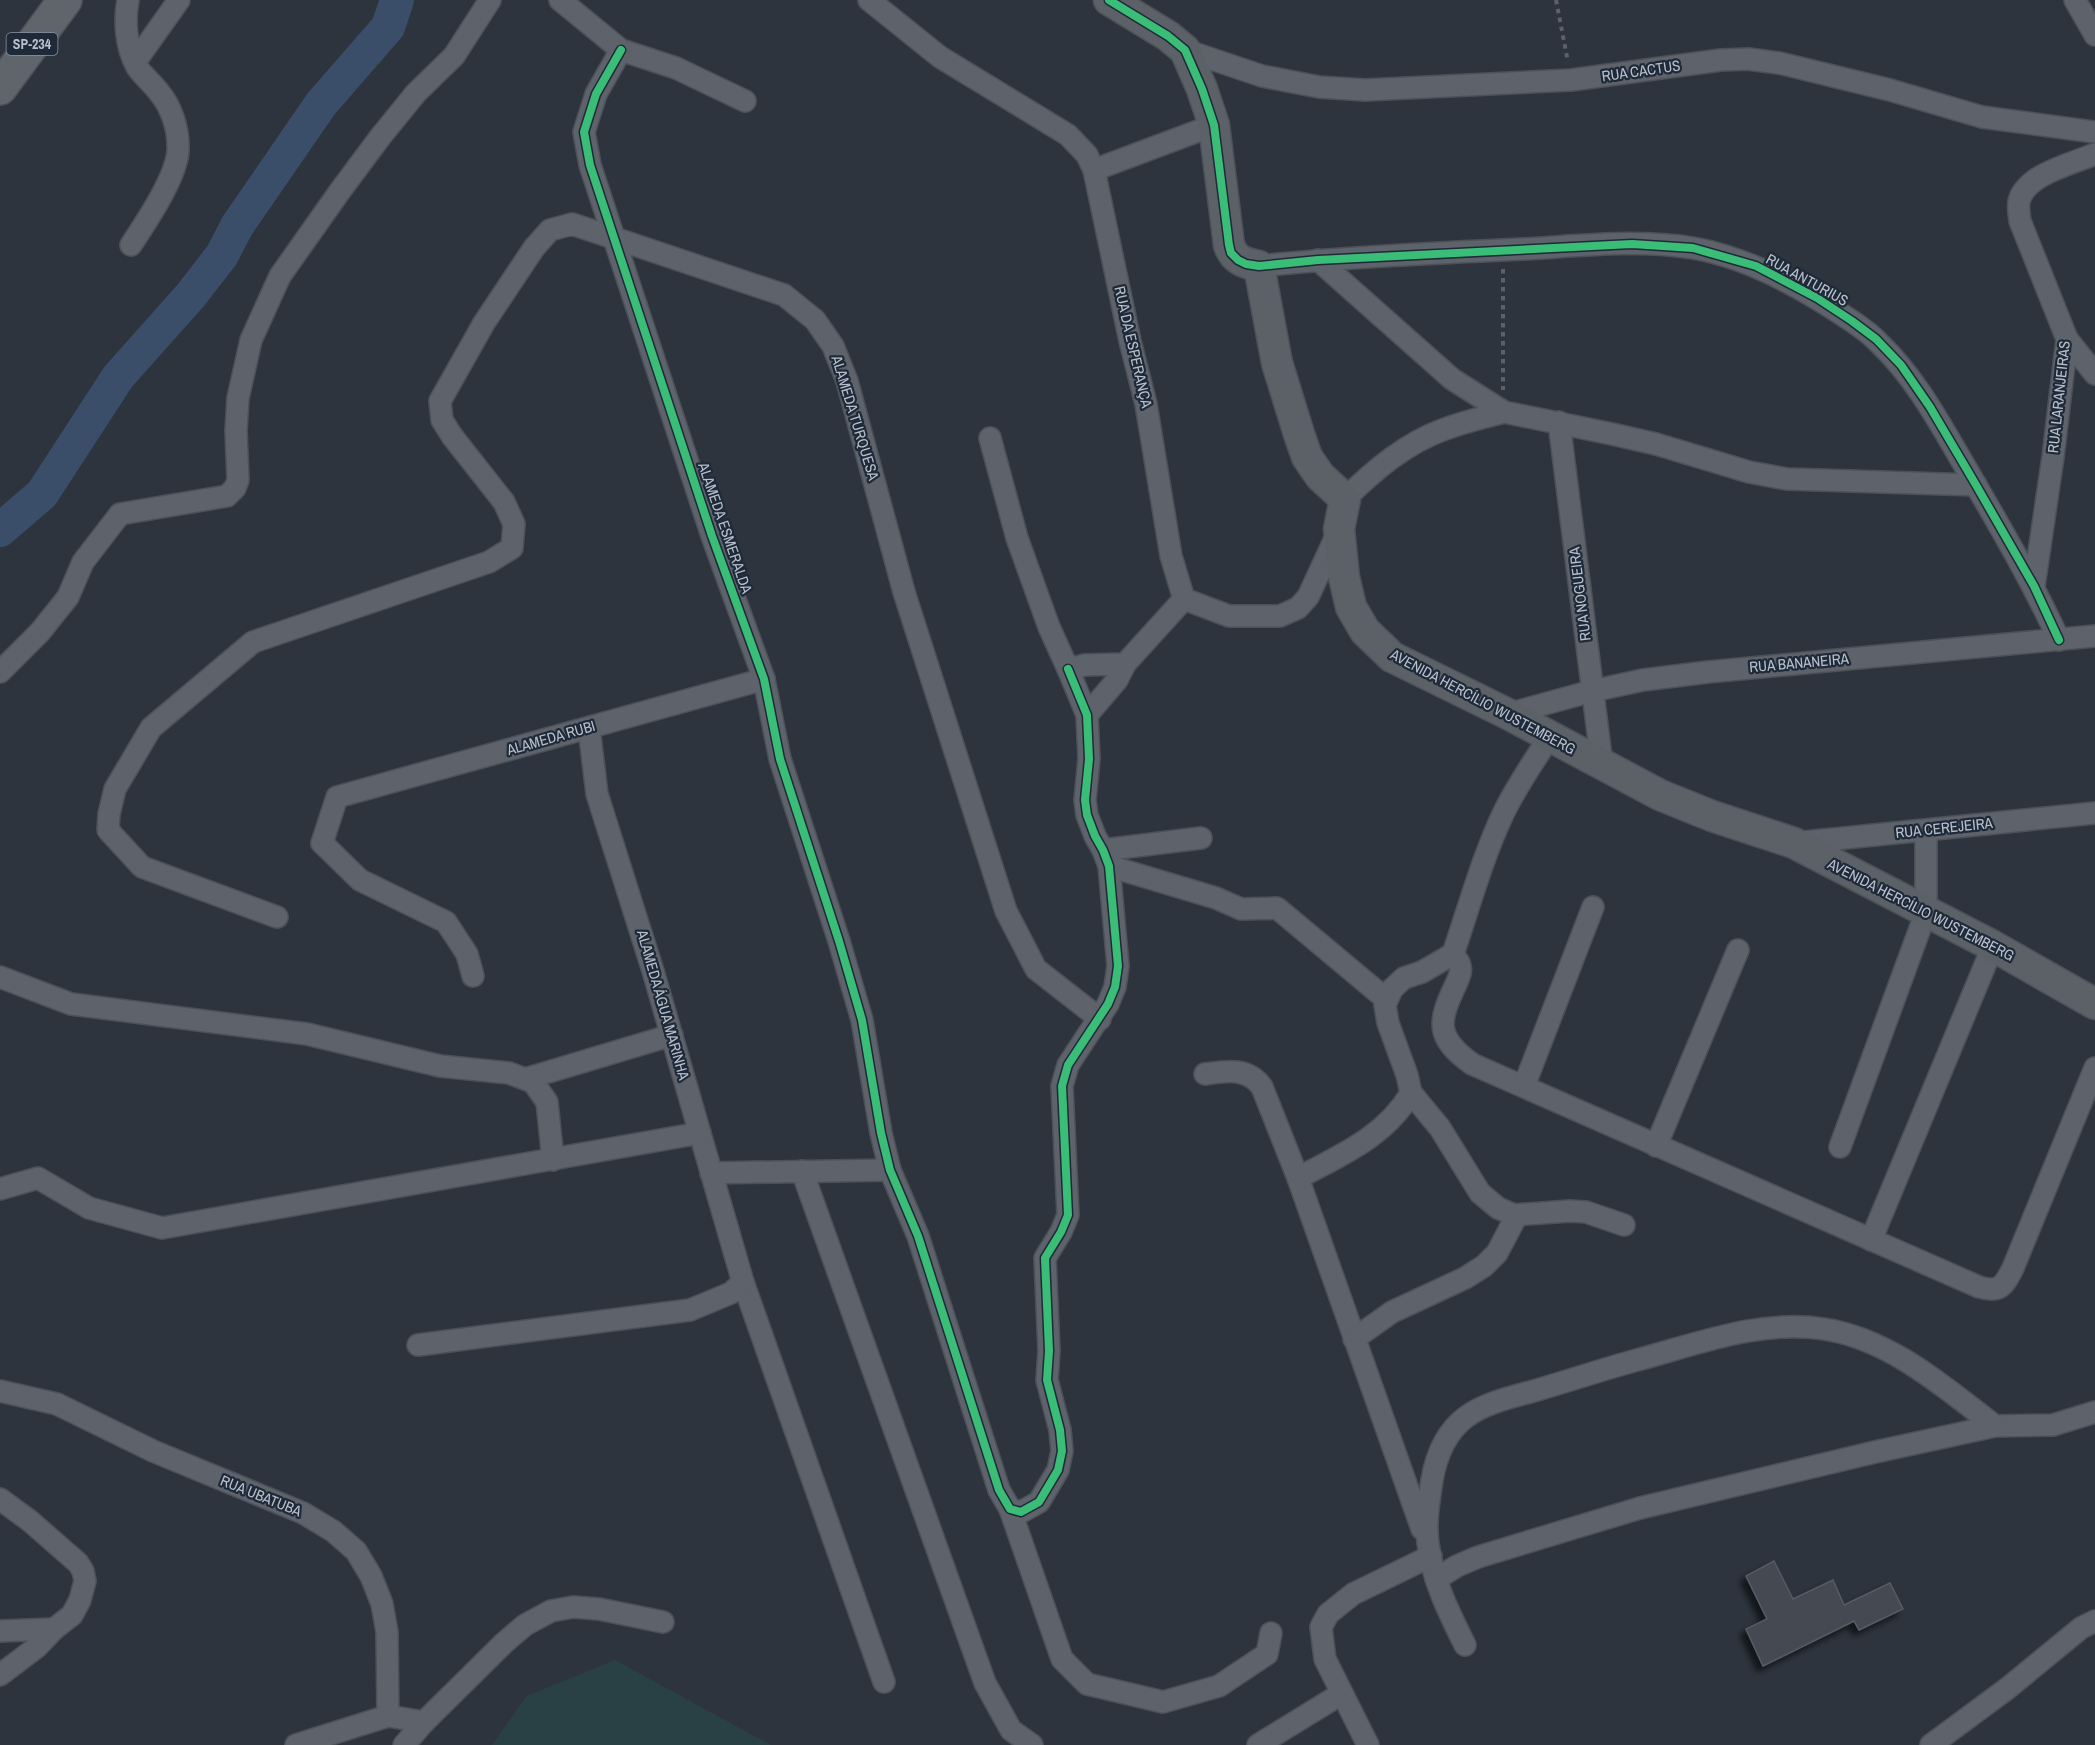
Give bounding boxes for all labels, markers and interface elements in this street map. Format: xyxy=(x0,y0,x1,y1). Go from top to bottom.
road number: SP-234 xyxy=(6,33,57,55)
street label: RUA CACTUS xyxy=(1600,55,1682,86)
street label: RUA ANTURIUS xyxy=(1762,248,1852,311)
street label: RUA DA ESPERANÇA xyxy=(1109,284,1158,411)
street label: RUA LARANJEIRAS xyxy=(2042,340,2075,454)
street label: ALAMEDA TURQUESA xyxy=(826,352,885,484)
street label: ALAMEDA ESMERALDA xyxy=(693,459,758,597)
street label: RUA NOGUEIRA xyxy=(1563,545,1596,642)
street label: AVENIDA HERCÍLIO WUSTEMBERG xyxy=(1386,643,1580,759)
street label: RUA BANANEIRA xyxy=(1748,648,1850,677)
street label: ALAMEDA RUBI xyxy=(503,715,597,760)
street label: RUA CEREJEIRA xyxy=(1894,812,1994,843)
street label: AVENIDA HERCÍLIO WUSTEMBERG xyxy=(1823,853,2018,966)
street label: ALAMEDA ÁGUA MARINHA xyxy=(632,926,695,1083)
street label: RUA UBATUBA xyxy=(217,1470,306,1522)

